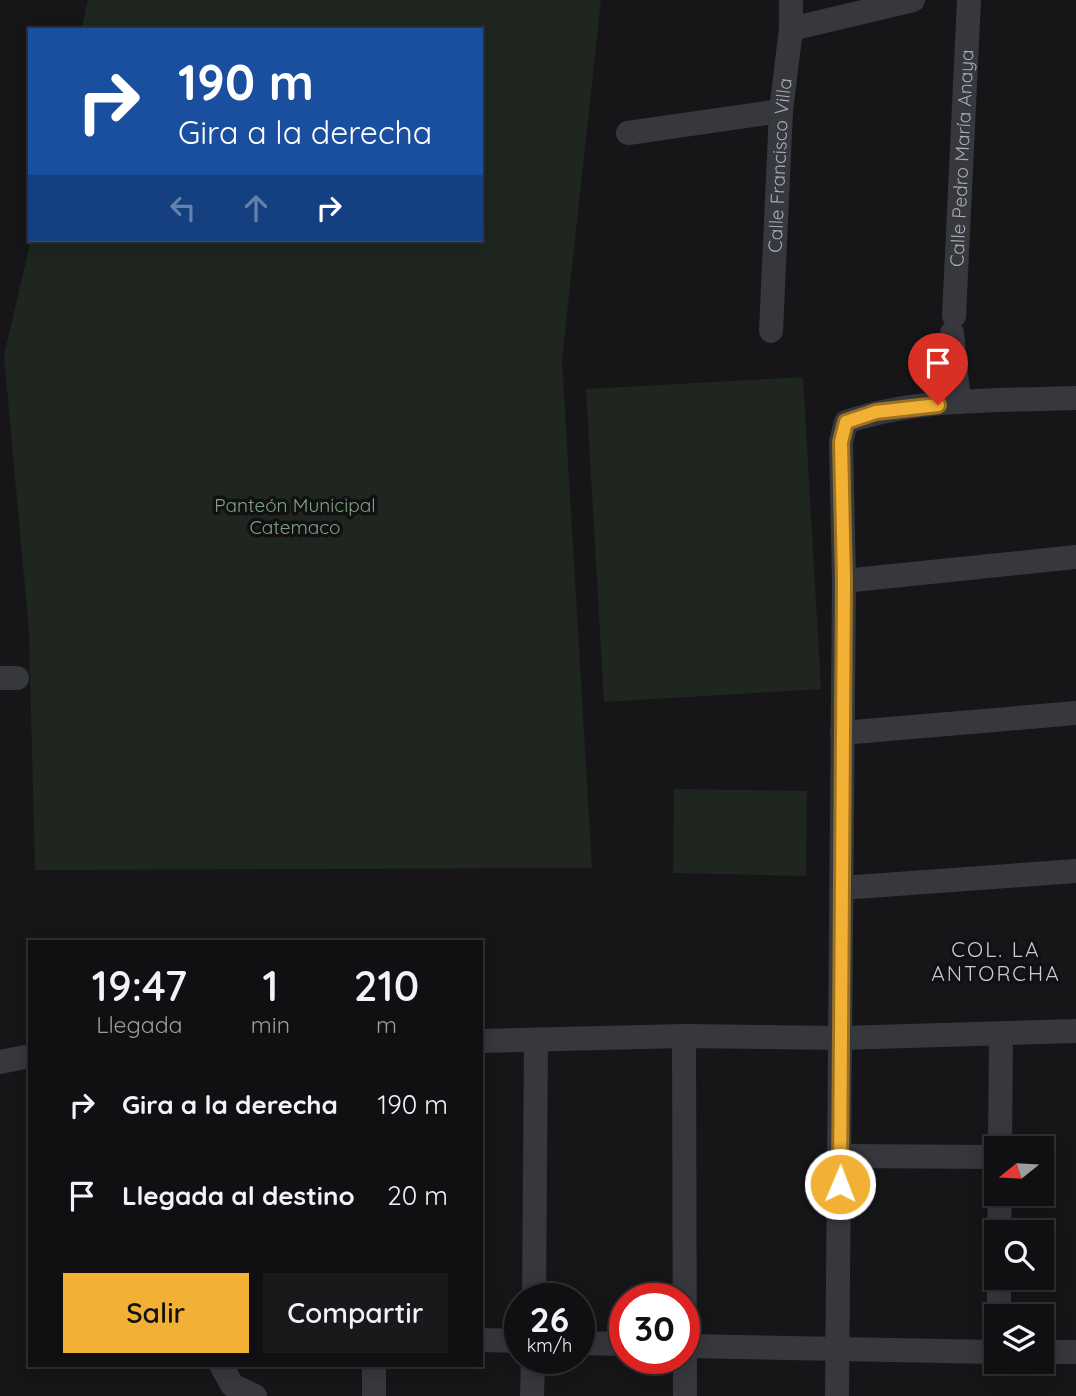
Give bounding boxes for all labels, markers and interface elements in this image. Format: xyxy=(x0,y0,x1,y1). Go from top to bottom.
street label: Calle Pedro María Anaya xyxy=(944,49,979,268)
text: 190 m xyxy=(178,51,314,112)
icon: right xyxy=(63,56,154,147)
street label: Calle Francisco Villa xyxy=(763,77,797,253)
text: Gira a la derecha xyxy=(178,112,432,152)
icon: left xyxy=(164,189,202,227)
icon: ahead xyxy=(237,189,275,227)
icon: right xyxy=(310,189,348,227)
pin xyxy=(908,333,968,405)
icon: arrive xyxy=(919,344,957,382)
park label: Panteón Municipal Catemaco xyxy=(214,493,376,539)
district label: COL. LA ANTORCHA xyxy=(931,936,1061,986)
text: 19:47 xyxy=(92,959,187,1012)
text: 1 xyxy=(262,959,278,1012)
text: 210 xyxy=(354,959,419,1012)
text: Llegada xyxy=(96,1010,183,1039)
text: min xyxy=(251,1010,290,1039)
text: m xyxy=(376,1010,397,1039)
icon: right xyxy=(63,1086,101,1124)
text: Gira a la derecha xyxy=(122,1088,338,1121)
text: 190 m xyxy=(378,1088,448,1121)
north arrow xyxy=(984,1136,1054,1206)
map controls xyxy=(984,1136,1054,1374)
position arrow xyxy=(803,1147,877,1221)
icon: arrive xyxy=(63,1177,101,1215)
text: Llegada al destino xyxy=(122,1179,355,1212)
text: 20 m xyxy=(387,1179,448,1212)
button: search xyxy=(984,1220,1054,1290)
button: Salir xyxy=(63,1273,249,1353)
button: Compartir xyxy=(263,1273,448,1353)
speed limit sign: 30 xyxy=(609,1283,700,1374)
text: 26 xyxy=(530,1297,569,1341)
button: layers xyxy=(984,1304,1054,1374)
text: km/h xyxy=(527,1334,572,1357)

